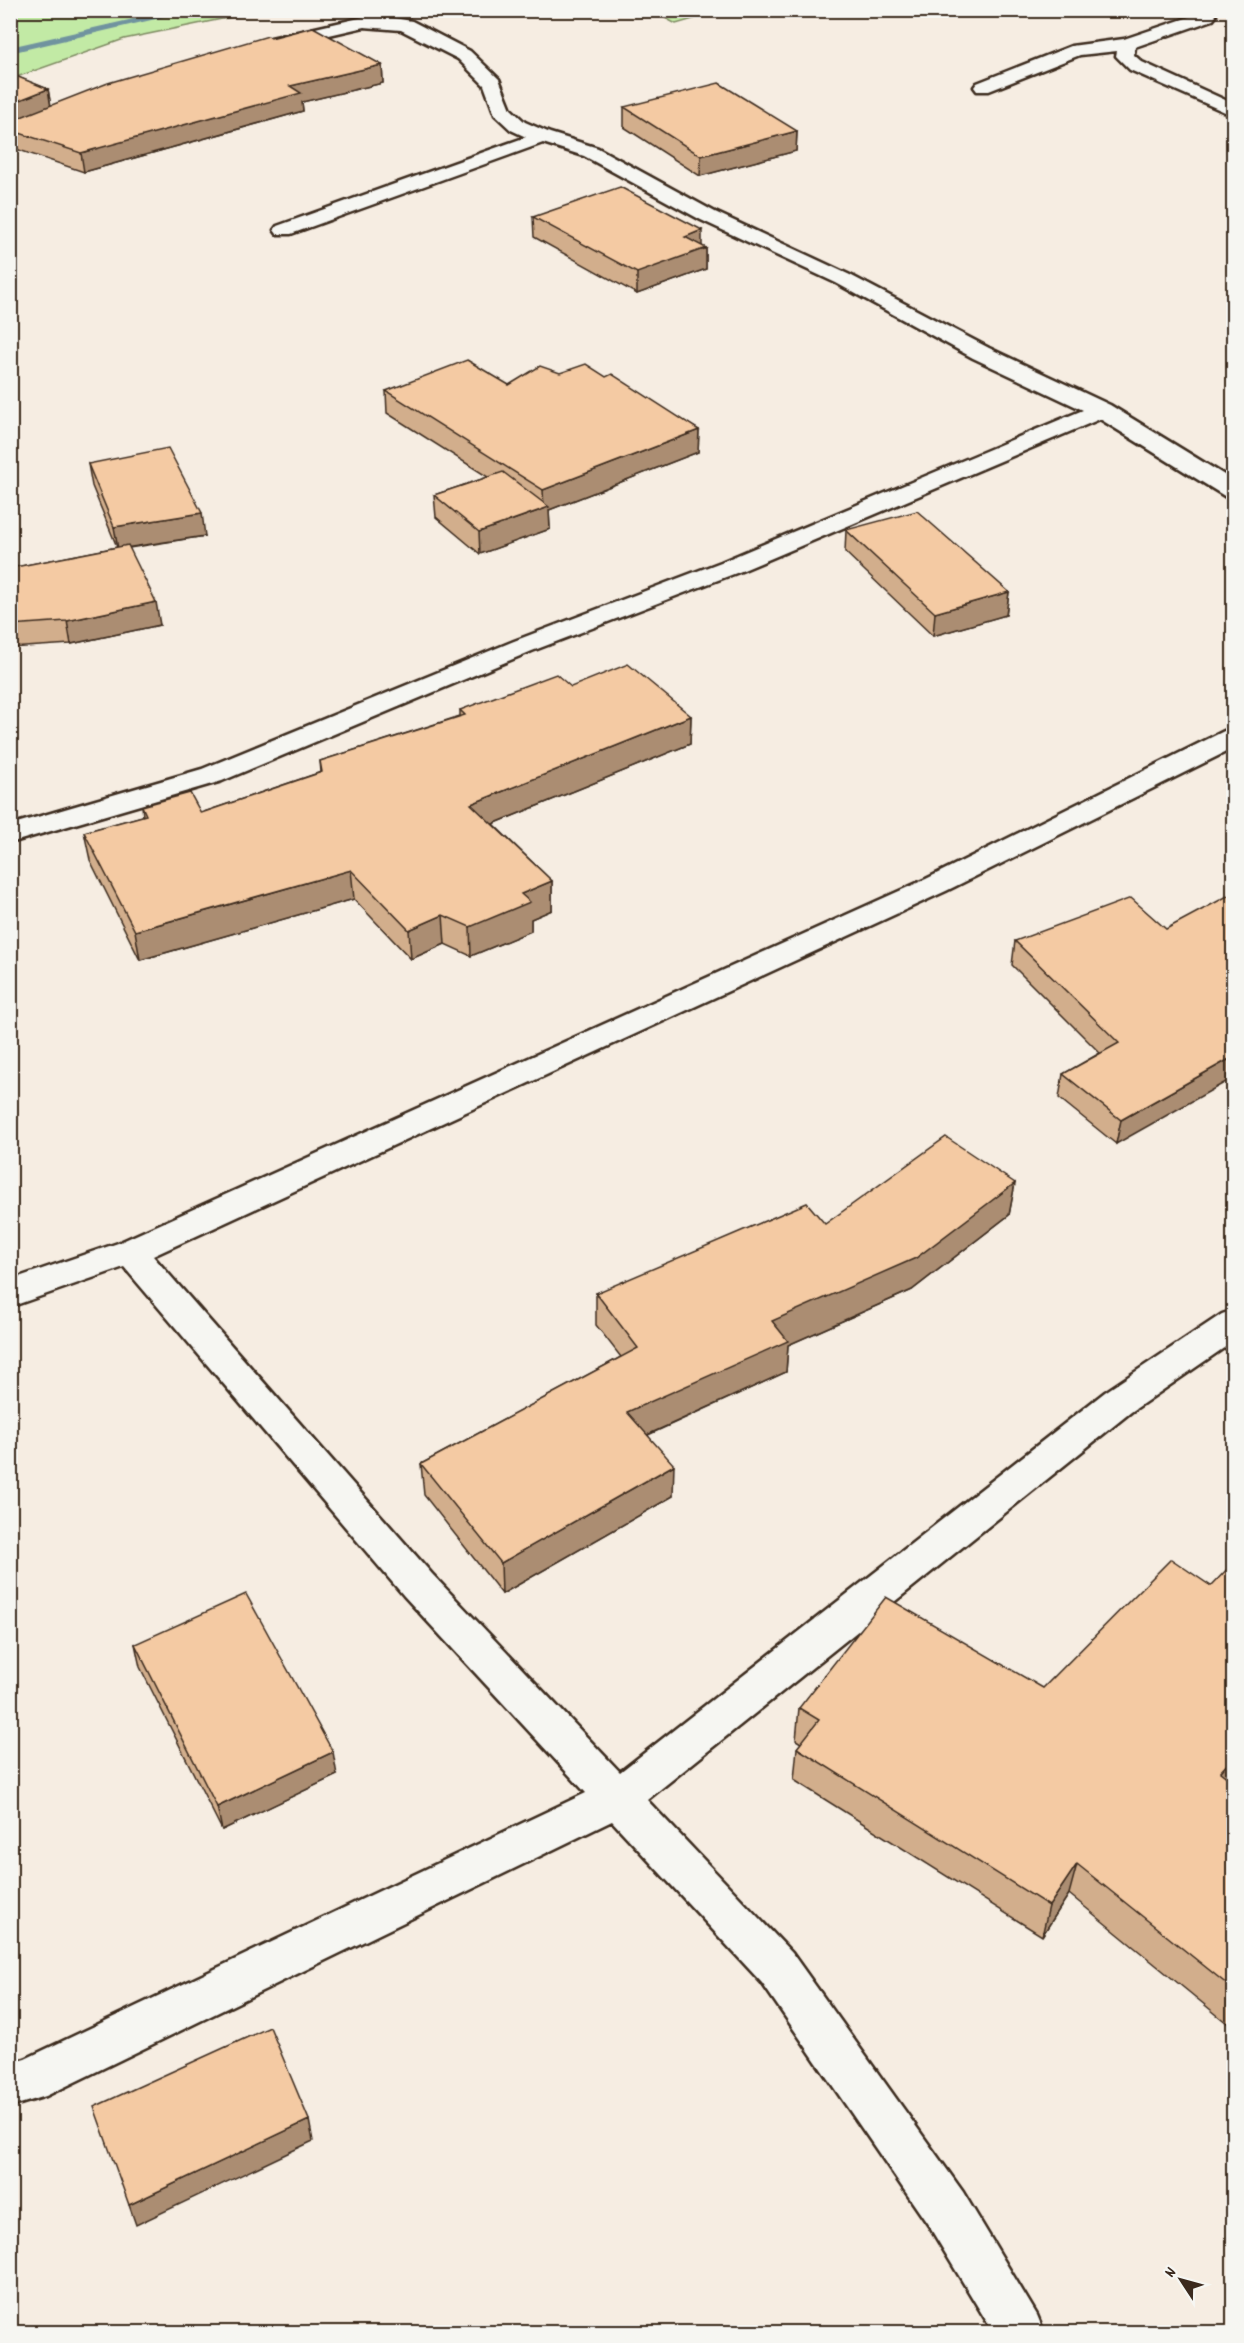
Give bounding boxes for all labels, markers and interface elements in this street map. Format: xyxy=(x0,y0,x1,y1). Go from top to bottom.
north arrow xyxy=(1151,2250,1211,2310)
text: N xyxy=(1159,2263,1183,2283)

